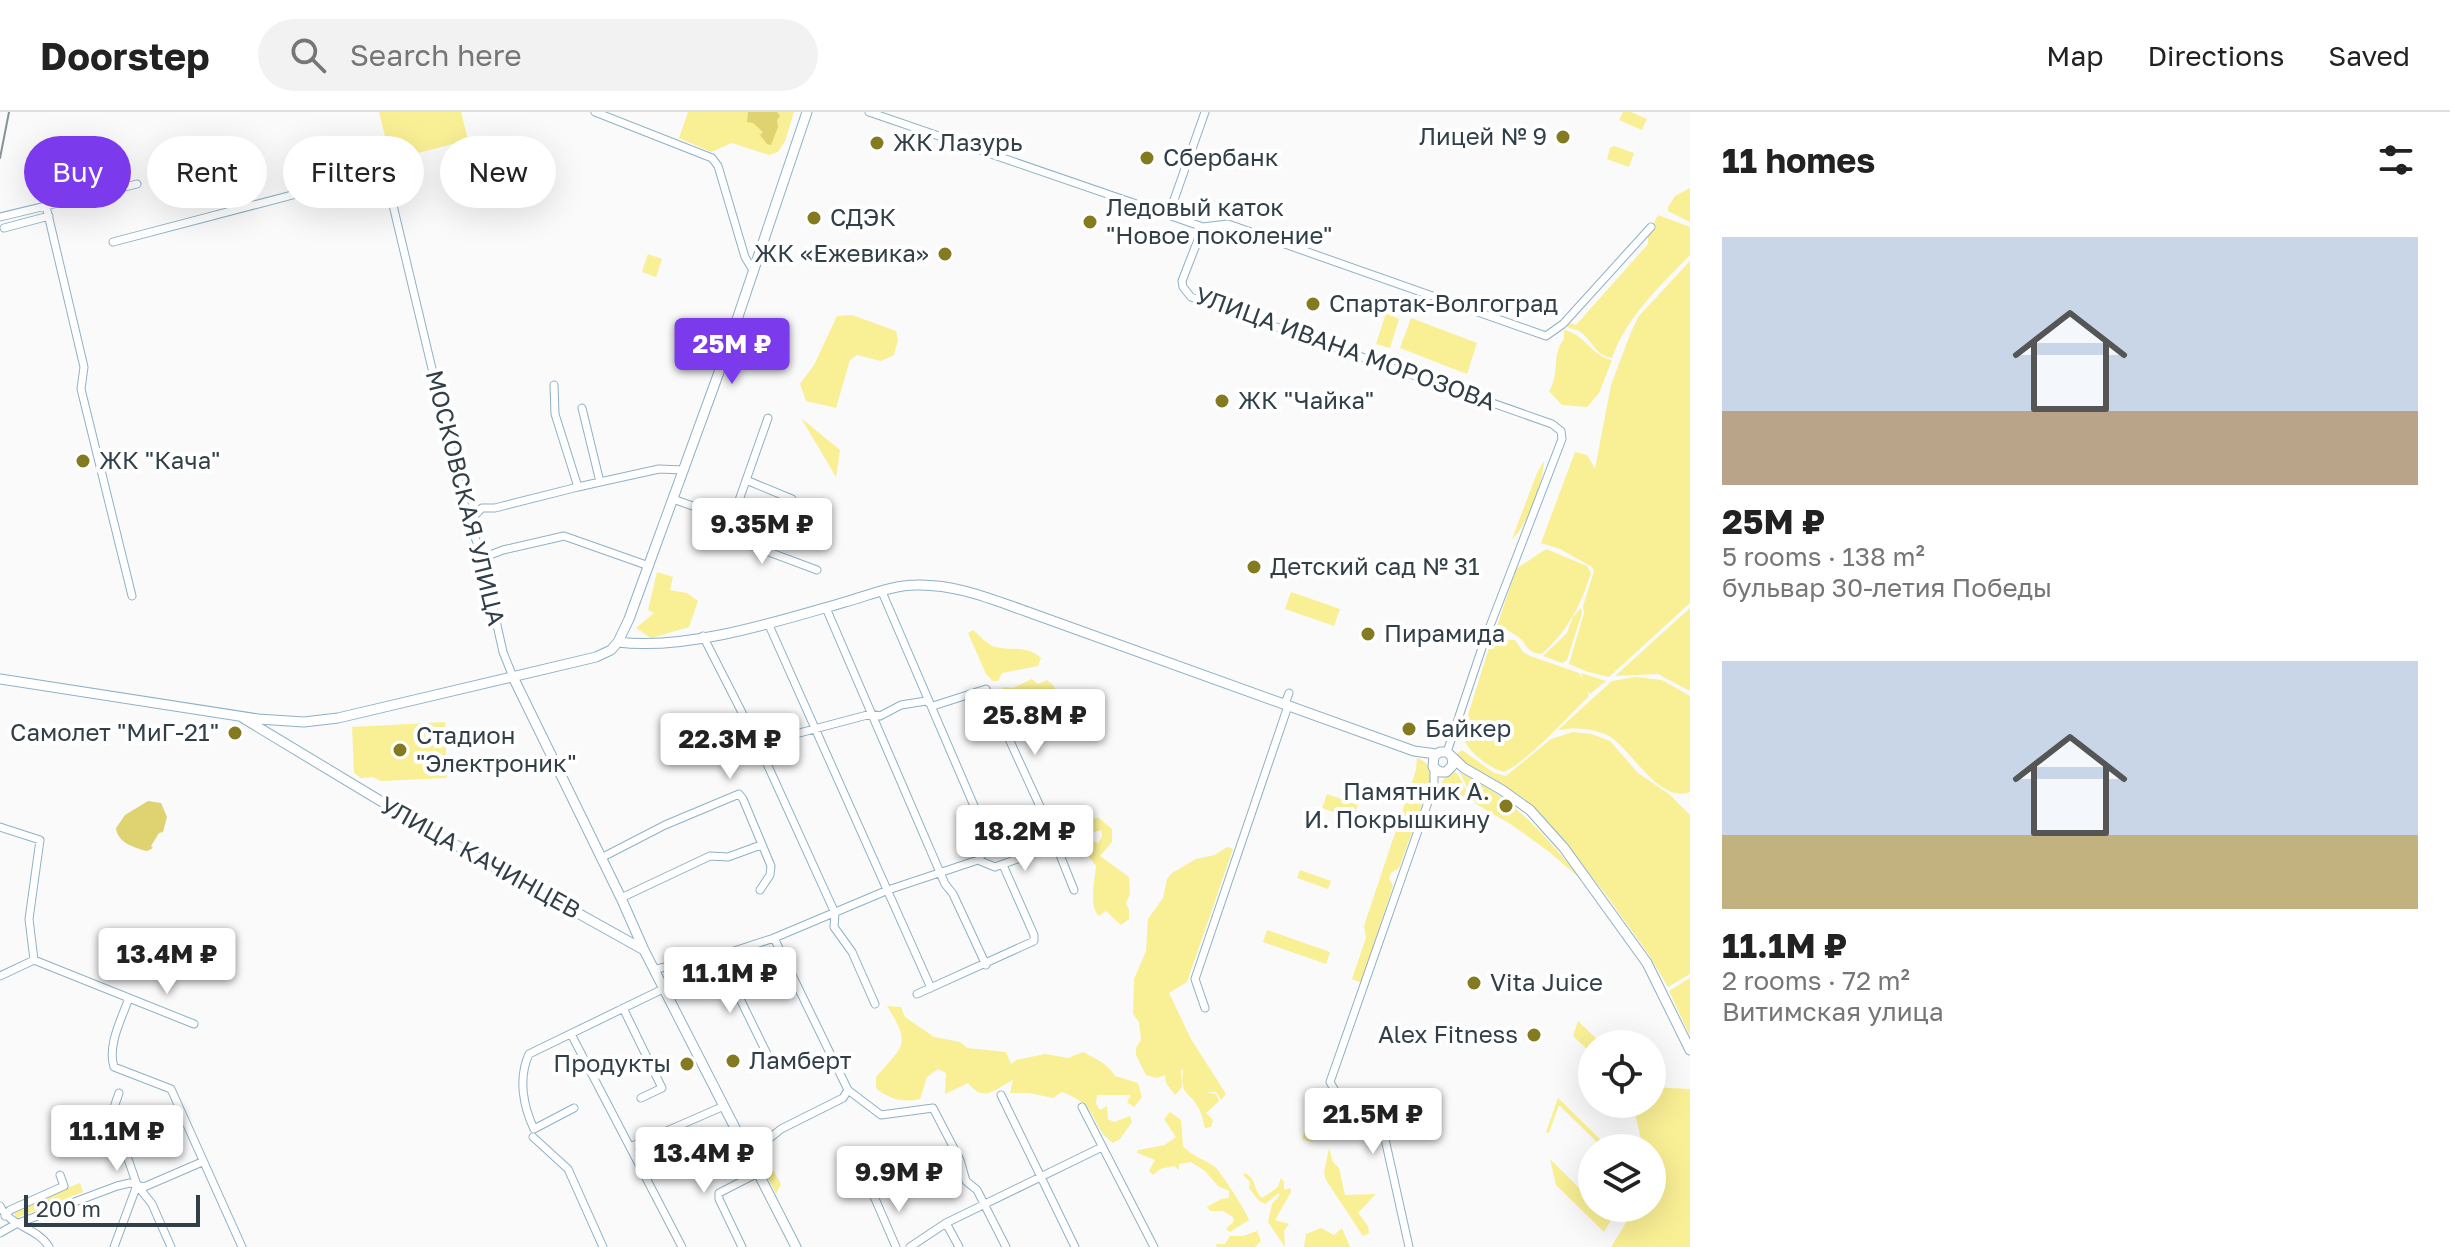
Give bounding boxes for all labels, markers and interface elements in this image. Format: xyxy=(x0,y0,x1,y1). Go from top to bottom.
search box xyxy=(258,19,818,91)
text: Doorstep xyxy=(40,33,210,78)
icon: search xyxy=(286,33,330,77)
text: Search here xyxy=(350,37,522,73)
text: Map xyxy=(2046,39,2103,72)
text: Directions xyxy=(2147,39,2284,72)
text: Saved xyxy=(2328,39,2410,72)
place label: Лицей № 9 xyxy=(1419,121,1547,150)
place label: ЖК Лазурь xyxy=(893,127,1022,156)
marker: Лицей № 9 xyxy=(1554,128,1572,146)
marker: ЖК Лазурь xyxy=(868,134,886,152)
chip: Buy xyxy=(24,136,131,208)
chip: Rent xyxy=(147,136,267,208)
chip: Filters xyxy=(283,136,424,208)
chip: New xyxy=(440,136,556,208)
icon: filters xyxy=(2374,138,2418,182)
text: 11 homes xyxy=(1722,140,1875,180)
place label: Сбербанк xyxy=(1163,142,1279,171)
marker: Сбербанк xyxy=(1138,149,1156,167)
place label: Ледовый каток "Новое поколение" xyxy=(1106,192,1332,249)
place label: СДЭК xyxy=(830,202,896,231)
marker: СДЭК xyxy=(805,209,823,227)
marker: Ледовый каток "Новое поколение" xyxy=(1081,213,1099,231)
place label: ЖК «Ежевика» xyxy=(754,238,929,267)
marker: ЖК «Ежевика» xyxy=(936,245,954,263)
street label: УЛИЦА ИВАНА МОРОЗОВА xyxy=(1191,280,1500,416)
place label: Спартак-Волгоград xyxy=(1329,288,1558,317)
icon: home xyxy=(1998,289,2142,433)
marker: Спартак-Волгоград xyxy=(1304,295,1322,313)
pin: 25M ₽ xyxy=(676,318,788,386)
text: 25M ₽ xyxy=(693,328,771,359)
street label: МОСКОВСКАЯ УЛИЦА xyxy=(421,367,512,628)
place label: ЖК "Чайка" xyxy=(1238,385,1374,414)
marker: ЖК "Чайка" xyxy=(1213,392,1231,410)
place label: ЖК "Кача" xyxy=(99,445,220,474)
marker: ЖК "Кача" xyxy=(74,452,92,470)
pin: 9.35M ₽ xyxy=(688,498,836,566)
text: 25M ₽ xyxy=(1722,501,1825,541)
text: 9.35M ₽ xyxy=(710,508,814,539)
text: 5 rooms · 138 m² xyxy=(1722,541,1925,572)
place label: Детский сад № 31 xyxy=(1270,551,1480,580)
marker: Детский сад № 31 xyxy=(1245,558,1263,576)
text: бульвар 30-летия Победы xyxy=(1722,572,2052,603)
place label: Пирамида xyxy=(1384,618,1505,647)
marker: Пирамида xyxy=(1359,625,1377,643)
pin: 25.8M ₽ xyxy=(961,689,1109,757)
text: 25.8M ₽ xyxy=(983,699,1087,730)
pin: 22.3M ₽ xyxy=(656,713,804,781)
place label: Байкер xyxy=(1425,713,1511,742)
icon: home xyxy=(1998,713,2142,857)
place label: Самолет "МиГ-21" xyxy=(10,717,219,746)
place label: Стадион "Электроник" xyxy=(416,720,577,777)
marker: Байкер xyxy=(1400,720,1418,738)
text: 22.3M ₽ xyxy=(678,723,782,754)
marker: Самолет "МиГ-21" xyxy=(226,724,244,742)
marker: Стадион "Электроник" xyxy=(391,741,409,759)
place label: Памятник А. И. Покрышкину xyxy=(1304,776,1490,833)
street label: УЛИЦА КАЧИНЦЕВ xyxy=(375,790,586,924)
marker: Памятник А. И. Покрышкину xyxy=(1497,797,1515,815)
pin: 18.2M ₽ xyxy=(951,805,1099,873)
text: 18.2M ₽ xyxy=(974,815,1076,846)
text: 11.1M ₽ xyxy=(1722,925,1847,965)
pin: 13.4M ₽ xyxy=(93,928,241,996)
text: 13.4M ₽ xyxy=(116,938,218,969)
pin: 11.1M ₽ xyxy=(656,947,804,1015)
text: 11.1M ₽ xyxy=(682,957,778,988)
text: 2 rooms · 72 m² xyxy=(1722,965,1910,996)
place label: Vita Juice xyxy=(1490,967,1603,996)
marker: Vita Juice xyxy=(1465,974,1483,992)
text: Витимская улица xyxy=(1722,996,1944,1027)
place label: Alex Fitness xyxy=(1378,1019,1518,1048)
marker: Alex Fitness xyxy=(1525,1026,1543,1044)
map controls xyxy=(1578,1030,1666,1222)
button: locate xyxy=(1578,1030,1666,1118)
place label: Ламберт xyxy=(749,1045,852,1074)
place label: Продукты xyxy=(553,1048,671,1077)
marker: Ламберт xyxy=(724,1052,742,1070)
marker: Продукты xyxy=(678,1055,696,1073)
pin: 21.5M ₽ xyxy=(1299,1088,1447,1156)
text: 21.5M ₽ xyxy=(1323,1098,1423,1129)
pin: 11.1M ₽ xyxy=(43,1105,191,1173)
text: 11.1M ₽ xyxy=(69,1115,165,1146)
pin: 13.4M ₽ xyxy=(630,1127,778,1195)
button: layers xyxy=(1578,1134,1666,1222)
text: 13.4M ₽ xyxy=(653,1137,755,1168)
pin: 9.9M ₽ xyxy=(834,1146,964,1214)
text: 9.9M ₽ xyxy=(855,1156,943,1187)
scale bar xyxy=(24,1191,200,1227)
text: 200 m xyxy=(36,1195,101,1222)

